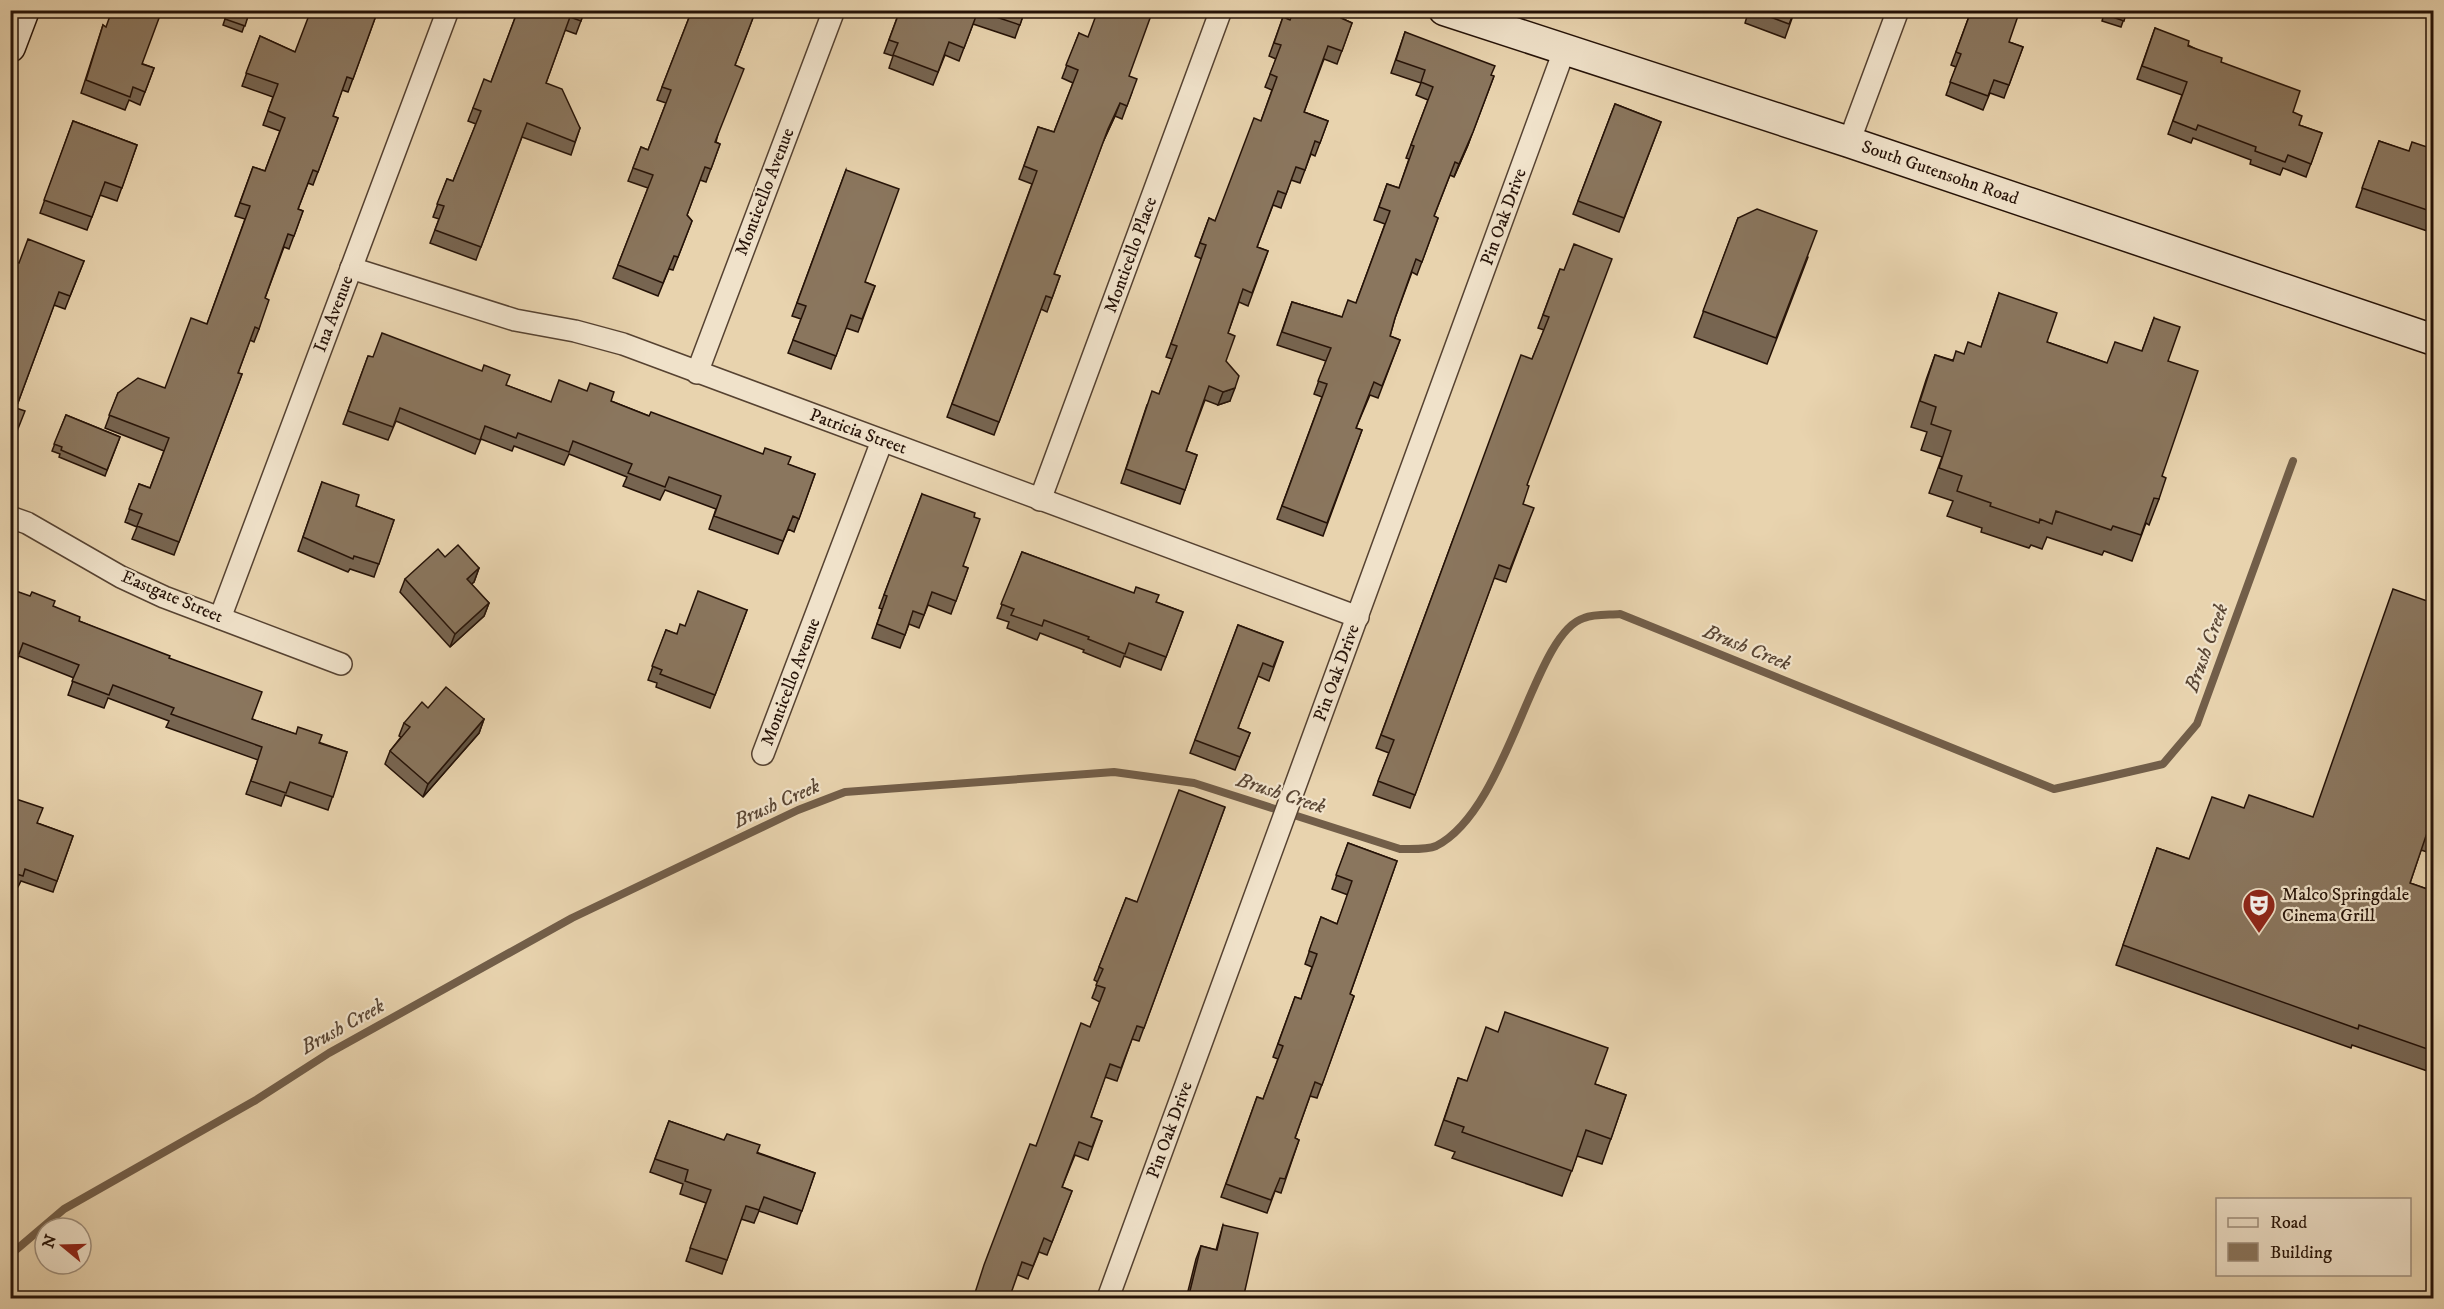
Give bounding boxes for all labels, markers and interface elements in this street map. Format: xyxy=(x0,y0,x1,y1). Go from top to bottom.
street label: Monticello Avenue xyxy=(731,125,799,259)
street label: South Gutensohn Road xyxy=(1859,136,2021,210)
street label: Pin Oak Drive xyxy=(1476,165,1532,269)
street label: Monticello Place xyxy=(1100,194,1162,316)
street label: Ina Avenue xyxy=(309,273,359,355)
street label: Patricia Street xyxy=(806,404,910,460)
street label: Eastgate Street xyxy=(118,566,226,628)
water label: Brush Creek xyxy=(2179,600,2235,696)
street label: Monticello Avenue xyxy=(757,615,825,749)
water label: Brush Creek xyxy=(1699,619,1795,677)
street label: Pin Oak Drive xyxy=(1309,621,1365,725)
water label: Brush Creek xyxy=(1232,768,1329,820)
water label: Brush Creek xyxy=(729,774,825,835)
place label: Malco Springdale Cinema Grill xyxy=(2282,884,2409,927)
theatre icon: Malco Springdale Cinema Grill xyxy=(2241,887,2277,934)
water label: Brush Creek xyxy=(296,993,390,1061)
street label: Pin Oak Drive xyxy=(1142,1078,1198,1182)
legend xyxy=(2216,1198,2411,1276)
text: Road xyxy=(2270,1212,2307,1234)
north arrow xyxy=(33,1216,93,1276)
text: N xyxy=(38,1232,61,1251)
text: Building xyxy=(2270,1242,2332,1264)

